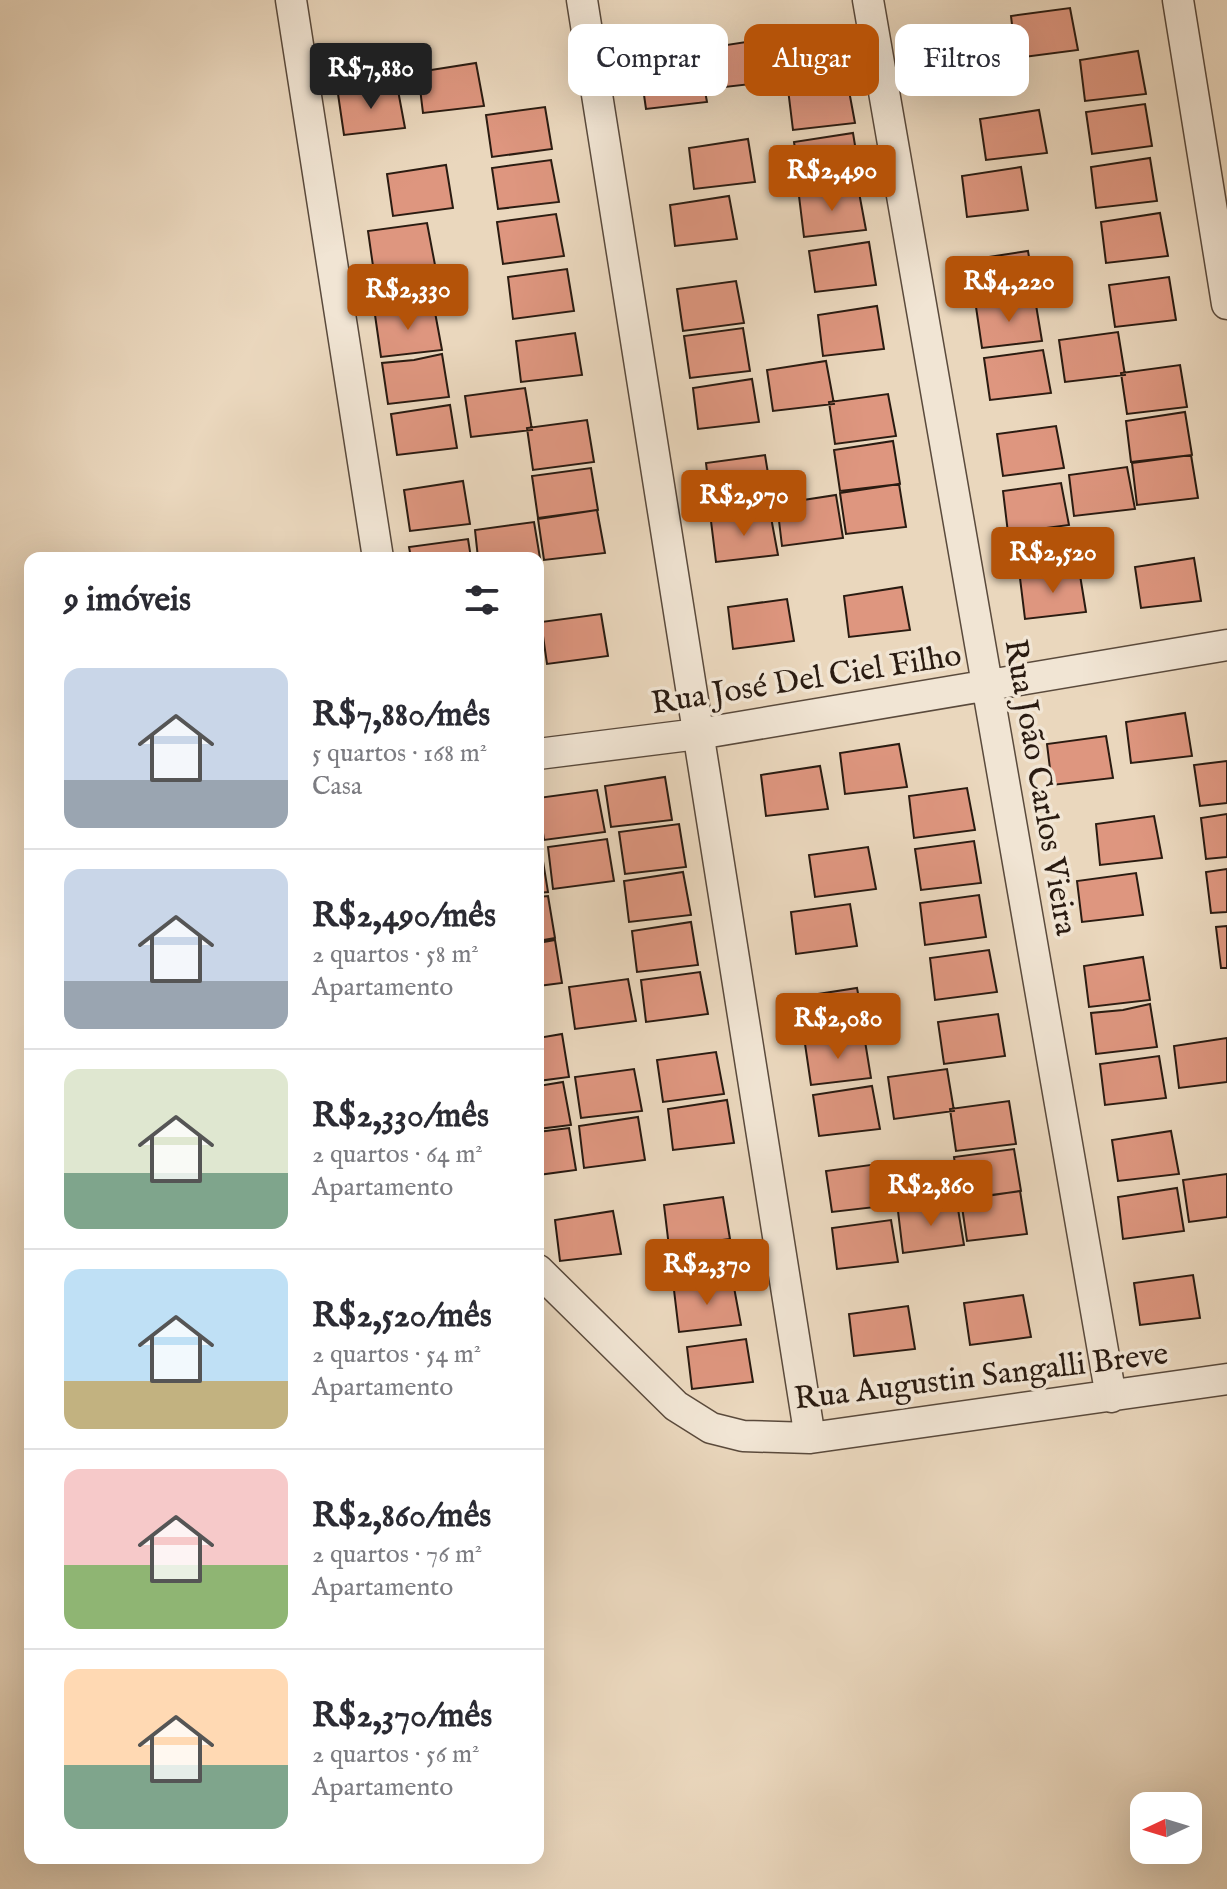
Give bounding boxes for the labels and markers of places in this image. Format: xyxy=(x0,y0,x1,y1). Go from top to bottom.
pin: R$7,880 xyxy=(297,43,445,111)
pin: R$2,490 xyxy=(758,145,906,213)
pin: R$4,220 xyxy=(935,256,1083,324)
pin: R$2,330 xyxy=(334,264,482,332)
pin: R$2,970 xyxy=(670,470,818,538)
pin: R$2,520 xyxy=(979,527,1127,595)
pin: R$2,080 xyxy=(764,993,912,1061)
pin: R$2,860 xyxy=(857,1160,1005,1228)
pin: R$2,370 xyxy=(633,1239,781,1307)

